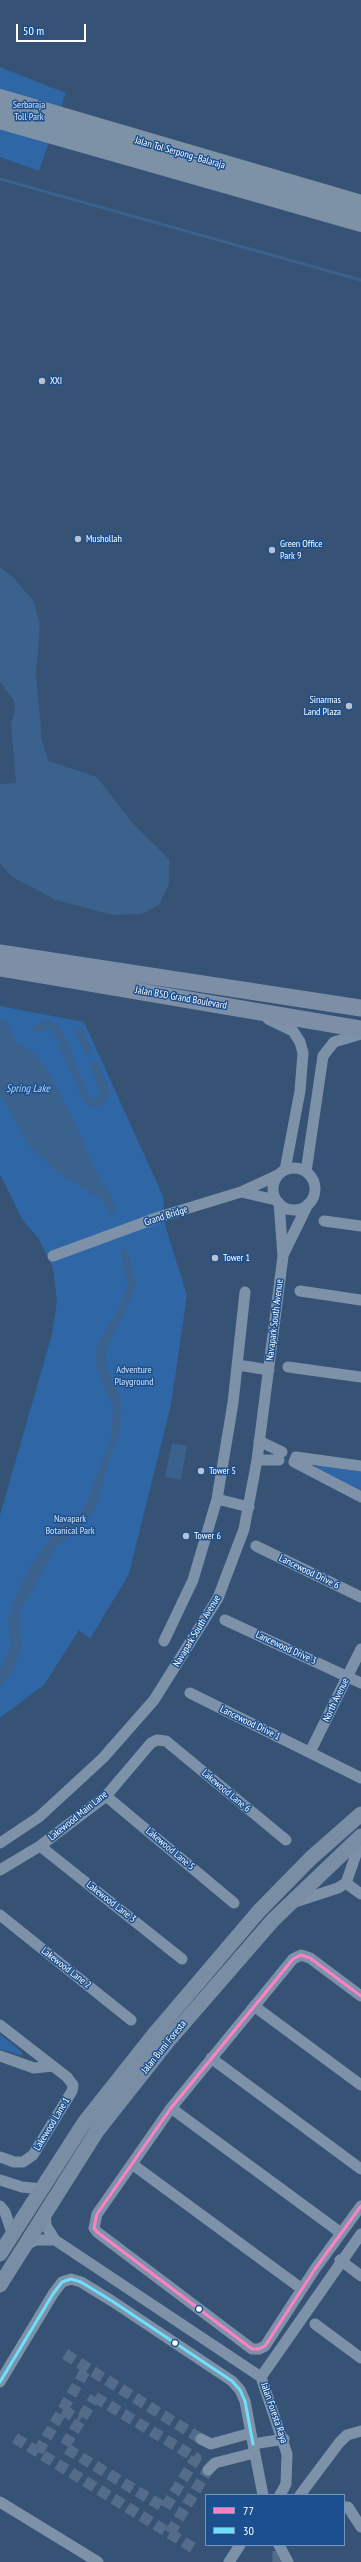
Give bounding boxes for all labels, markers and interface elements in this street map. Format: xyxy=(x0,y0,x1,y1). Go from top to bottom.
scale bar xyxy=(18,16,88,42)
text: 50 m xyxy=(23,23,44,38)
park label: Serbaraja Toll Park xyxy=(13,99,45,122)
street label: Jalan Tol Serpong–Balaraja xyxy=(134,134,226,172)
place label: XXI xyxy=(50,375,62,387)
marker: XXI xyxy=(37,376,47,386)
place label: Mushollah xyxy=(86,533,122,545)
marker: Mushollah xyxy=(73,534,83,544)
place label: Green Office Park 9 xyxy=(280,538,322,562)
marker: Green Office Park 9 xyxy=(267,545,277,555)
place label: Sinarmas Land Plaza xyxy=(304,694,341,718)
marker: Sinarmas Land Plaza xyxy=(344,701,354,711)
street label: Jalan BSD Grand Boulevard xyxy=(134,984,228,1012)
water label: Spring Lake xyxy=(6,1082,50,1096)
street label: Grand Bridge xyxy=(143,1203,189,1229)
place label: Tower 1 xyxy=(223,1252,250,1264)
marker: Tower 1 xyxy=(210,1253,220,1263)
street label: Navapark South Avenue xyxy=(264,1279,286,1361)
park label: Adventure Playground xyxy=(114,1364,154,1388)
place label: Tower 5 xyxy=(209,1465,236,1477)
marker: Tower 5 xyxy=(196,1466,206,1476)
park label: Navapark Botanical Park xyxy=(45,1513,95,1536)
place label: Tower 6 xyxy=(194,1530,221,1542)
marker: Tower 6 xyxy=(181,1531,191,1541)
street label: Lancewood Drive 6 xyxy=(277,1552,341,1592)
street label: Navapark South Avenue xyxy=(171,1593,223,1669)
street label: Lancewood Drive 3 xyxy=(254,1629,318,1667)
street label: North Avenue xyxy=(320,1676,352,1724)
street label: Lancewood Drive 1 xyxy=(218,1703,282,1743)
street label: Lakewood Lane 6 xyxy=(199,1767,253,1815)
street label: Lakewood Main Lane xyxy=(46,1789,110,1843)
street label: Lakewood Lane 5 xyxy=(143,1825,197,1873)
street label: Lakewood Lane 3 xyxy=(84,1879,138,1925)
street label: Lakewood Lane 2 xyxy=(39,1945,93,1991)
street label: Jalan Bumi Foresta xyxy=(139,2018,189,2076)
street label: Lakewood Lane 1 xyxy=(31,2095,73,2153)
unlabelled marker xyxy=(194,2304,204,2314)
unlabelled marker xyxy=(170,2338,180,2348)
street label: Jalan Foresta Raya xyxy=(258,2381,290,2445)
legend xyxy=(205,2494,345,2546)
text: 77 xyxy=(243,2503,254,2518)
text: 30 xyxy=(243,2523,254,2538)

